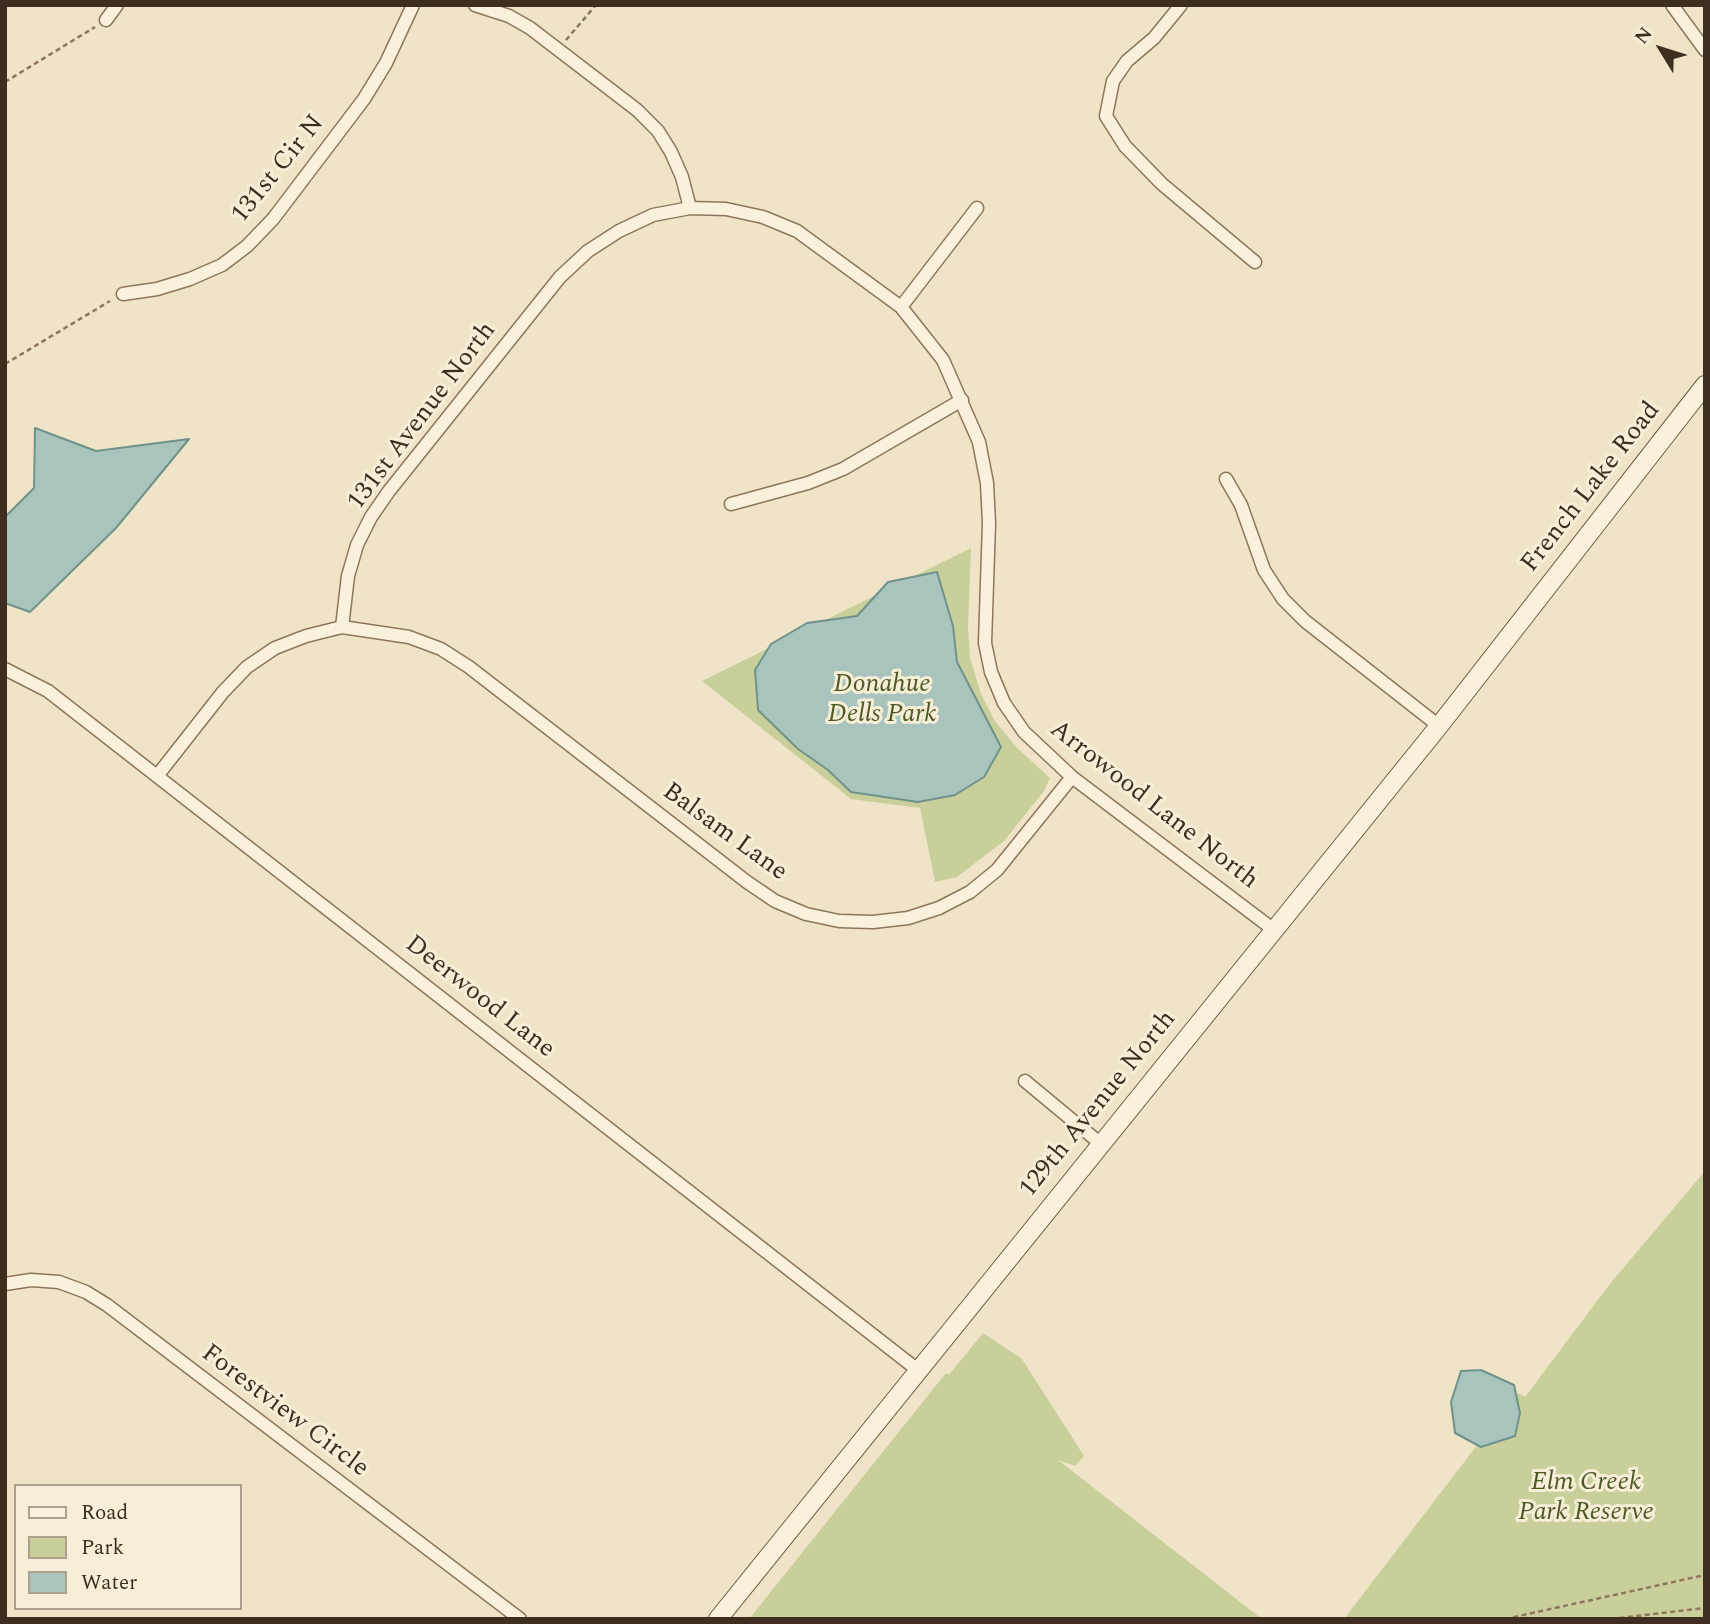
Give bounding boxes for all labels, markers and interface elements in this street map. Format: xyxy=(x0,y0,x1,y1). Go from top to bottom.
north arrow xyxy=(1626,14,1696,84)
text: N xyxy=(1628,21,1660,51)
street label: 131st Cir N xyxy=(226,110,332,230)
street label: 131st Avenue North xyxy=(342,317,504,517)
street label: French Lake Road xyxy=(1516,396,1668,580)
park label: Donahue Dells Park xyxy=(828,670,936,732)
street label: Arrowood Lane North xyxy=(1043,715,1263,897)
street label: Balsam Lane xyxy=(655,777,793,889)
street label: Deerwood Lane xyxy=(398,930,560,1066)
street label: 129th Avenue North xyxy=(1014,1005,1184,1205)
street label: Forestview Circle xyxy=(194,1339,374,1485)
park label: Elm Creek Park Reserve xyxy=(1518,1468,1654,1530)
legend xyxy=(14,1484,242,1610)
text: Road xyxy=(81,1497,128,1529)
text: Park xyxy=(81,1532,124,1564)
text: Water xyxy=(81,1567,137,1599)

